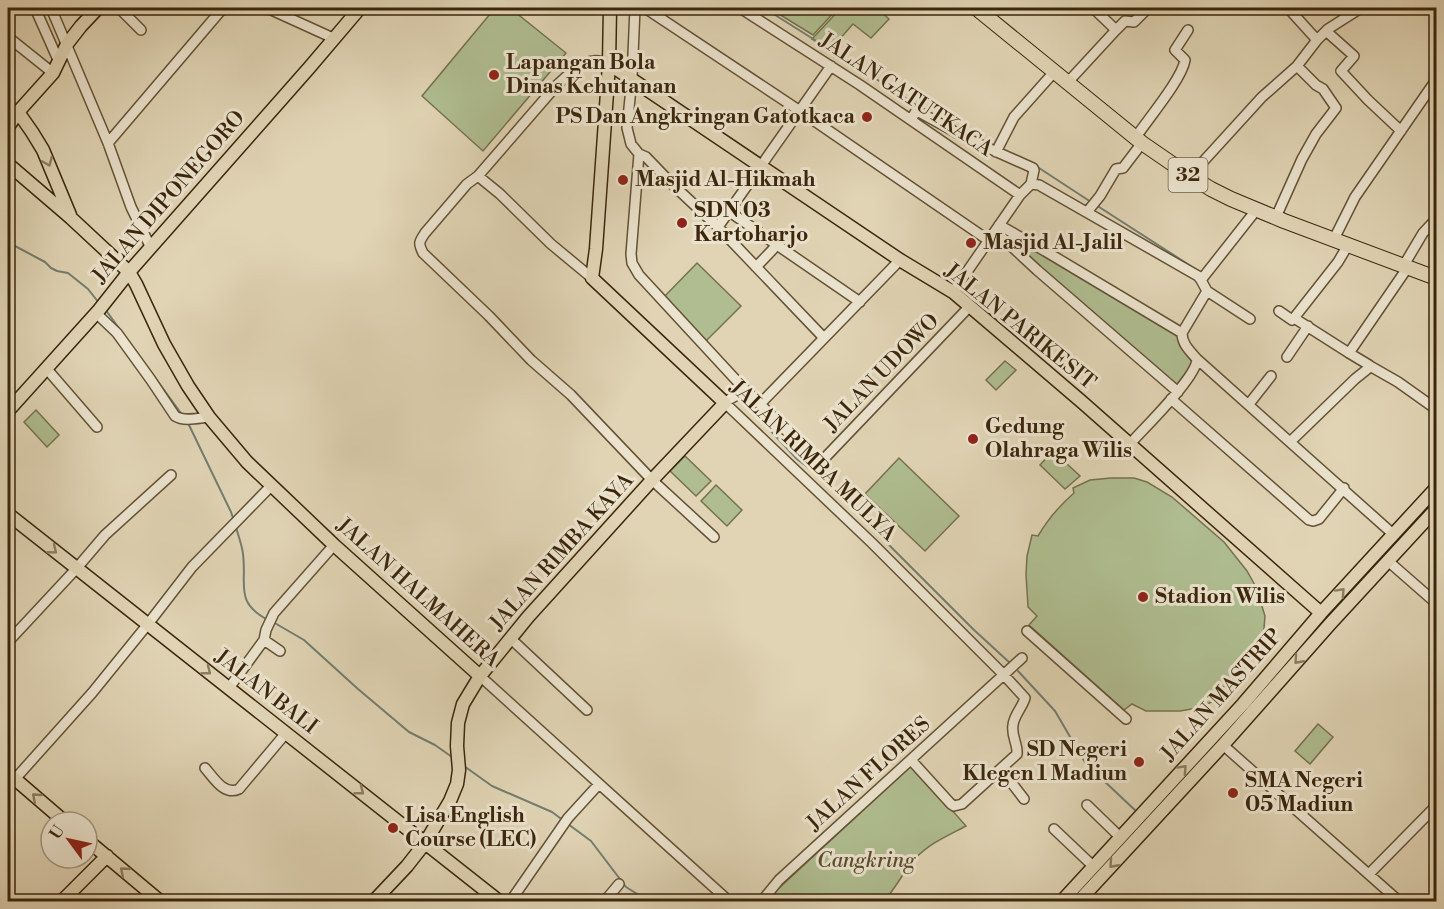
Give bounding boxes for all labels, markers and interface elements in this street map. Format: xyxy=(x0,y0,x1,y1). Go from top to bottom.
street label: JALAN GATUTKACA xyxy=(814,27,998,163)
place label: Lapangan Bola Dinas Kehutanan xyxy=(506,50,677,100)
marker: Lapangan Bola Dinas Kehutanan xyxy=(487,68,501,82)
place label: PS Dan Angkringan Gatotkaca xyxy=(556,104,856,130)
street label: JALAN DIPONEGORO xyxy=(86,106,251,289)
marker: PS Dan Angkringan Gatotkaca xyxy=(860,110,874,124)
one-way arrow xyxy=(41,156,53,167)
road number: 32 xyxy=(1168,158,1208,192)
place label: Masjid Al-Hikmah xyxy=(635,167,816,193)
marker: Masjid Al-Hikmah xyxy=(616,173,630,187)
place label: SDN 03 Kartoharjo xyxy=(694,198,808,248)
marker: SDN 03 Kartoharjo xyxy=(675,216,689,230)
place label: Masjid Al-Jalil xyxy=(983,230,1123,256)
marker: Masjid Al-Jalil xyxy=(964,236,978,250)
street label: JALAN PARIKESIT xyxy=(939,258,1101,396)
street label: JALAN UDOWO xyxy=(818,309,945,438)
street label: JALAN RIMBA MULYA xyxy=(724,374,902,548)
place label: Gedung Olahraga Wilis xyxy=(985,414,1132,464)
marker: Gedung Olahraga Wilis xyxy=(966,432,980,446)
street label: JALAN RIMBA KAYA xyxy=(484,468,640,637)
street label: JALAN HALMAHERA xyxy=(330,512,505,673)
one-way arrow xyxy=(47,543,58,554)
place label: Stadion Wilis xyxy=(1155,584,1285,610)
one-way arrow xyxy=(1334,588,1345,598)
marker: Stadion Wilis xyxy=(1136,590,1150,604)
street label: JALAN MASTRIP xyxy=(1155,624,1288,767)
street label: JALAN BALI xyxy=(209,643,322,740)
one-way arrow xyxy=(1294,653,1305,664)
one-way arrow xyxy=(200,663,211,674)
street label: JALAN FLORES xyxy=(801,712,936,837)
place label: SD Negeri Klegen 1 Madiun xyxy=(962,737,1127,787)
marker: SD Negeri Klegen 1 Madiun xyxy=(1132,755,1146,769)
one-way arrow xyxy=(1176,765,1187,775)
place label: SMA Negeri 05 Madiun xyxy=(1245,768,1363,818)
one-way arrow xyxy=(353,784,364,795)
marker: SMA Negeri 05 Madiun xyxy=(1226,786,1240,800)
one-way arrow xyxy=(32,794,43,805)
place label: Lisa English Course (LEC) xyxy=(405,803,536,853)
north arrow xyxy=(39,810,99,870)
text: U xyxy=(45,821,69,843)
marker: Lisa English Course (LEC) xyxy=(386,821,400,835)
park label: Cangkring xyxy=(817,848,916,874)
one-way arrow xyxy=(1109,857,1120,867)
one-way arrow xyxy=(120,867,131,878)

